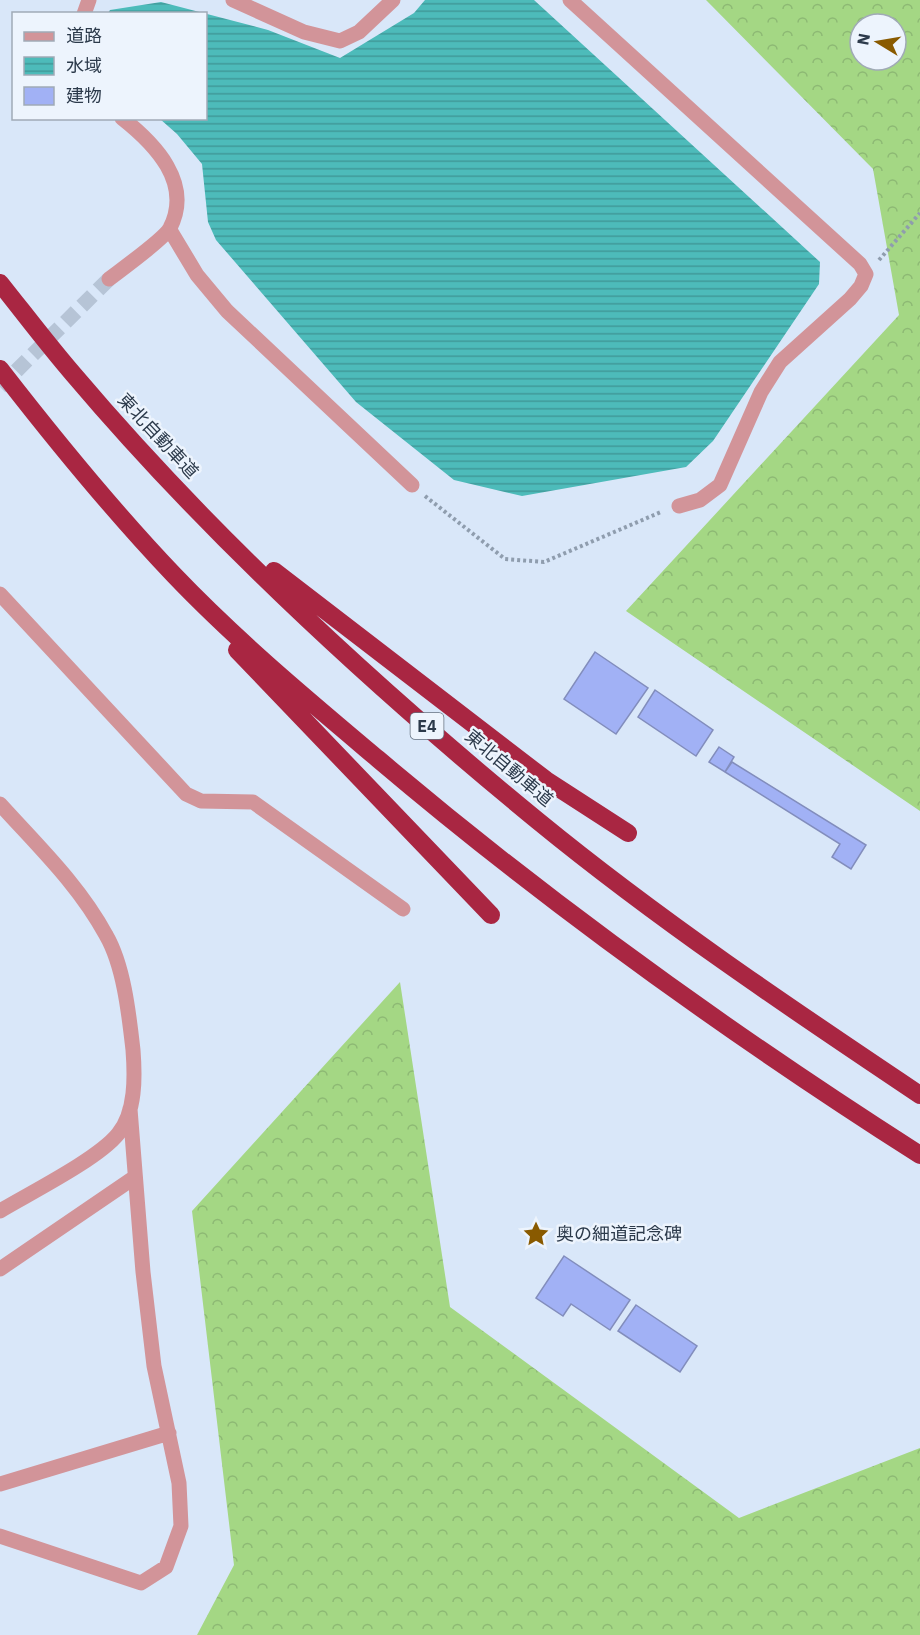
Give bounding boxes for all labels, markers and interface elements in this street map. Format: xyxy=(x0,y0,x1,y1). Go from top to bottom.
legend xyxy=(12,12,207,120)
north arrow xyxy=(848,12,908,72)
text: 道路 xyxy=(66,24,102,47)
text: N xyxy=(852,32,874,47)
text: 水域 xyxy=(66,54,102,77)
text: 建物 xyxy=(66,84,102,107)
street label: 東北自動車道 xyxy=(113,388,204,483)
road number: E4 xyxy=(410,713,444,739)
street label: 東北自動車道 xyxy=(461,724,558,811)
place icon: 奥の細道記念碑 xyxy=(521,1219,551,1249)
place label: 奥の細道記念碑 xyxy=(556,1222,682,1245)

